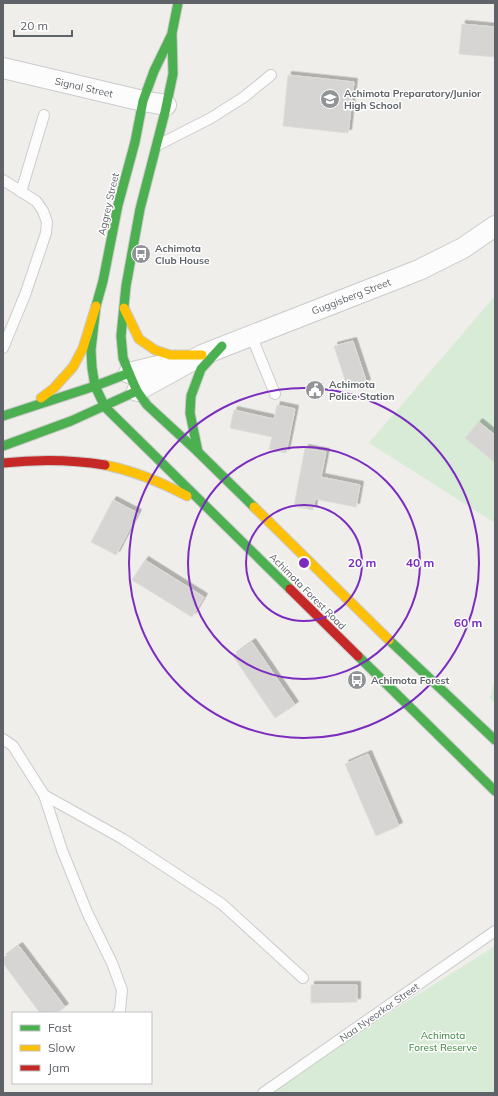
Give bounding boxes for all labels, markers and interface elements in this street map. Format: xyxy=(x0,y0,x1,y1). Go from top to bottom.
scale bar xyxy=(14,12,72,38)
text: 20 m xyxy=(20,18,48,33)
street label: Signal Street xyxy=(54,75,115,101)
place label: Achimota Preparatory/Junior High School xyxy=(344,87,481,112)
school or university icon: Achimota Preparatory/Junior High School xyxy=(319,88,341,110)
street label: Aggrey Street xyxy=(95,171,122,237)
place label: Achimota Club House xyxy=(155,242,210,267)
bus stop icon: Achimota Club House xyxy=(130,243,152,265)
street label: Guggisberg Street xyxy=(310,275,393,318)
place label: Achimota Police Station xyxy=(329,378,394,403)
public building icon: Achimota Police Station xyxy=(304,379,326,401)
street label: Achimota Forest Road xyxy=(267,550,349,632)
text: 20 m xyxy=(348,555,376,570)
text: 40 m xyxy=(406,555,434,570)
centre of rings xyxy=(297,556,311,570)
text: 60 m xyxy=(454,615,482,630)
bus stop icon: Achimota Forest xyxy=(346,669,368,691)
place label: Achimota Forest xyxy=(371,674,449,687)
street label: Naa Nyeorkor Street xyxy=(337,980,422,1045)
legend xyxy=(12,1012,152,1084)
text: Fast xyxy=(48,1020,72,1035)
park label: Achimota Forest Reserve xyxy=(409,1029,477,1054)
text: Slow xyxy=(48,1040,76,1055)
text: Jam xyxy=(48,1060,70,1075)

